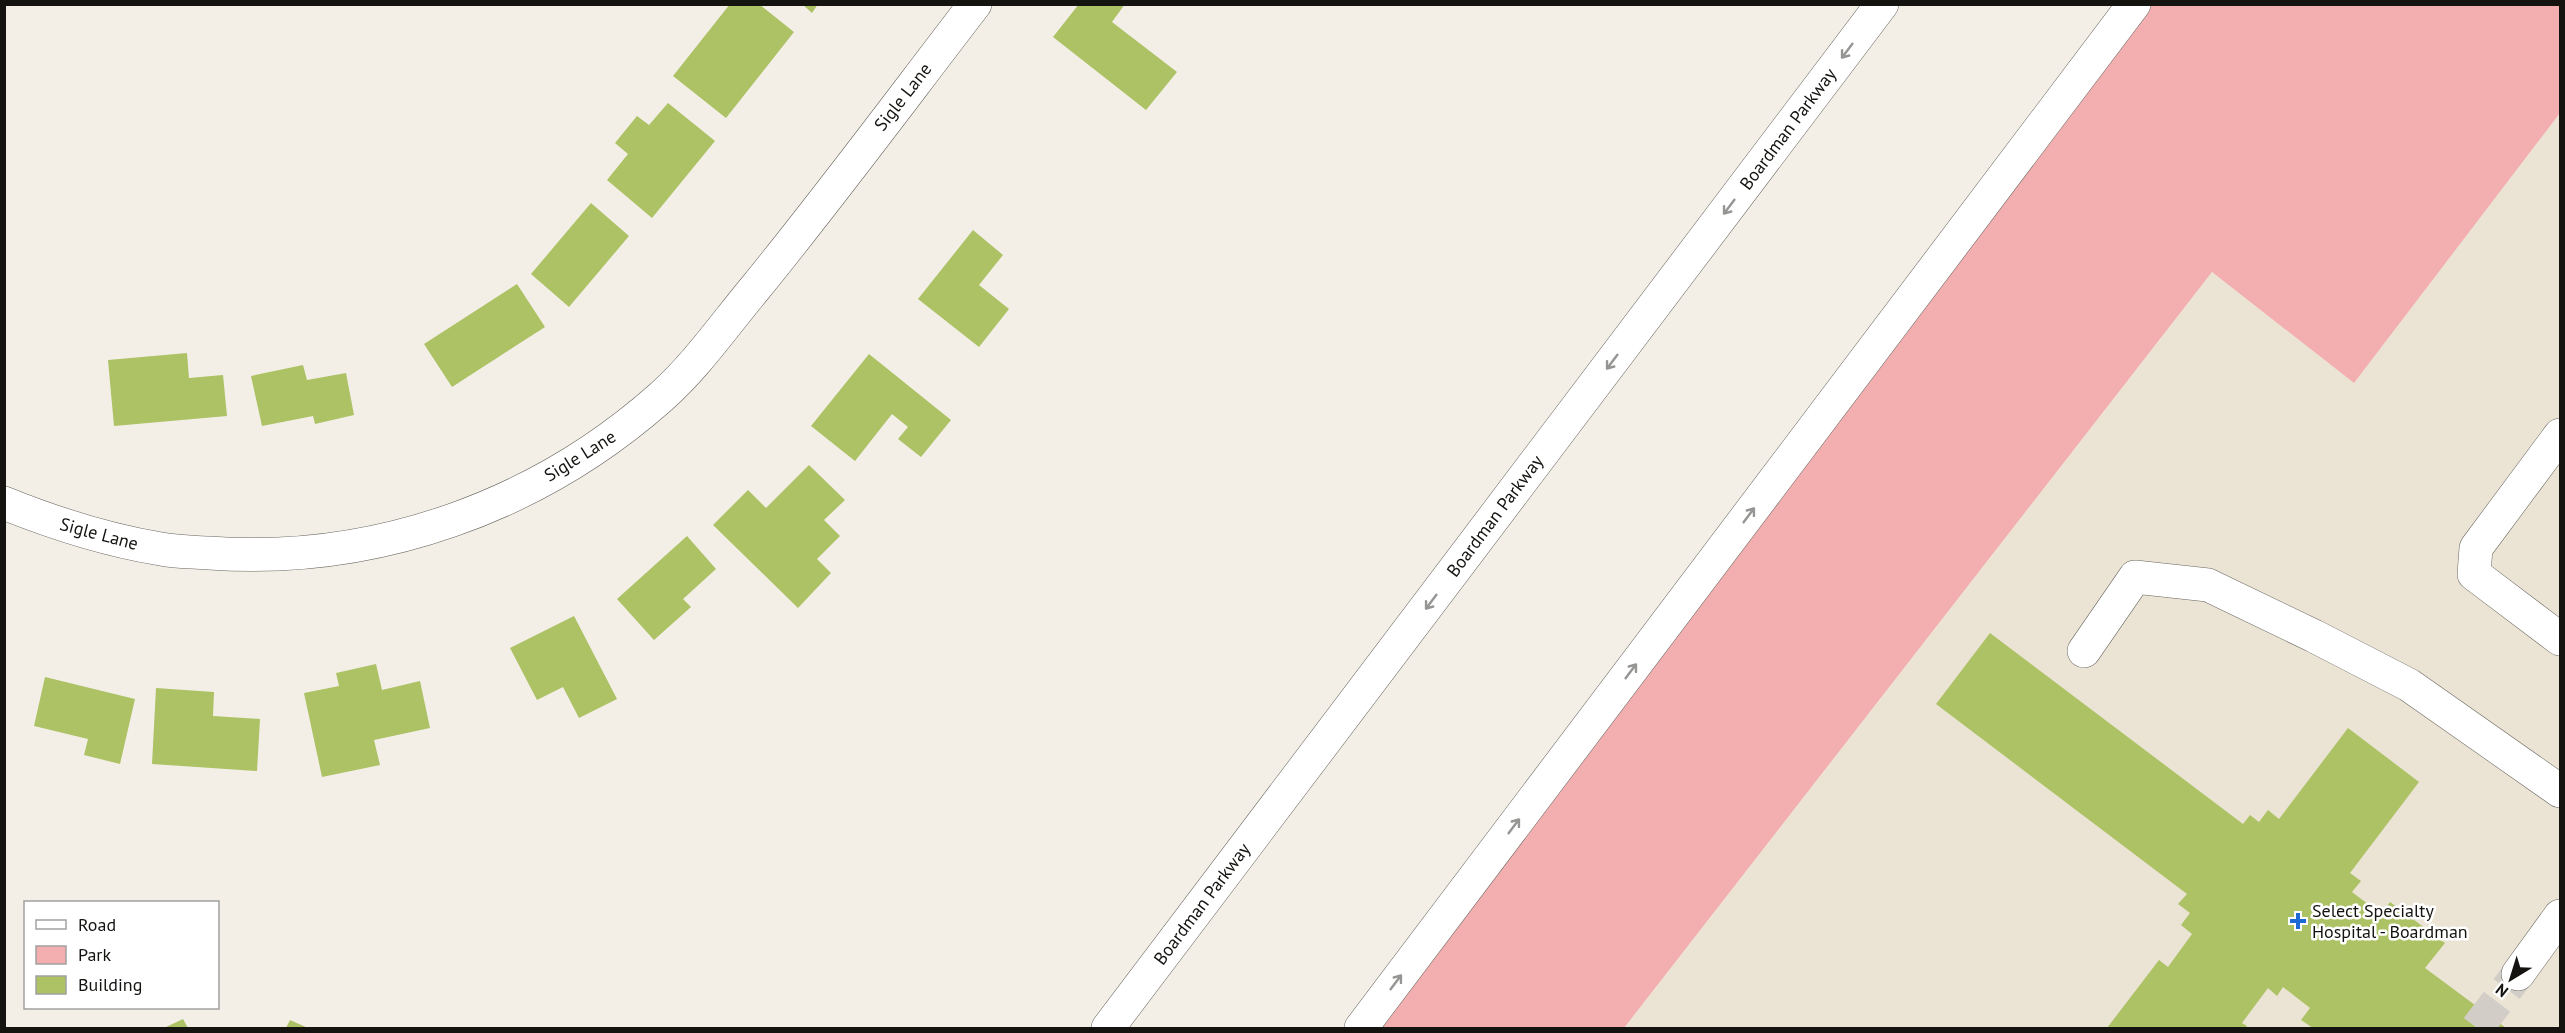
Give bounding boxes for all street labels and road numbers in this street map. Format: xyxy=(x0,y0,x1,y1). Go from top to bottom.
street label: Sigle Lane xyxy=(869,58,936,135)
street label: Boardman Parkway xyxy=(1734,63,1841,194)
street label: Sigle Lane xyxy=(540,425,620,487)
street label: Boardman Parkway xyxy=(1441,450,1548,581)
street label: Sigle Lane xyxy=(57,512,141,555)
street label: Boardman Parkway xyxy=(1148,838,1255,969)

